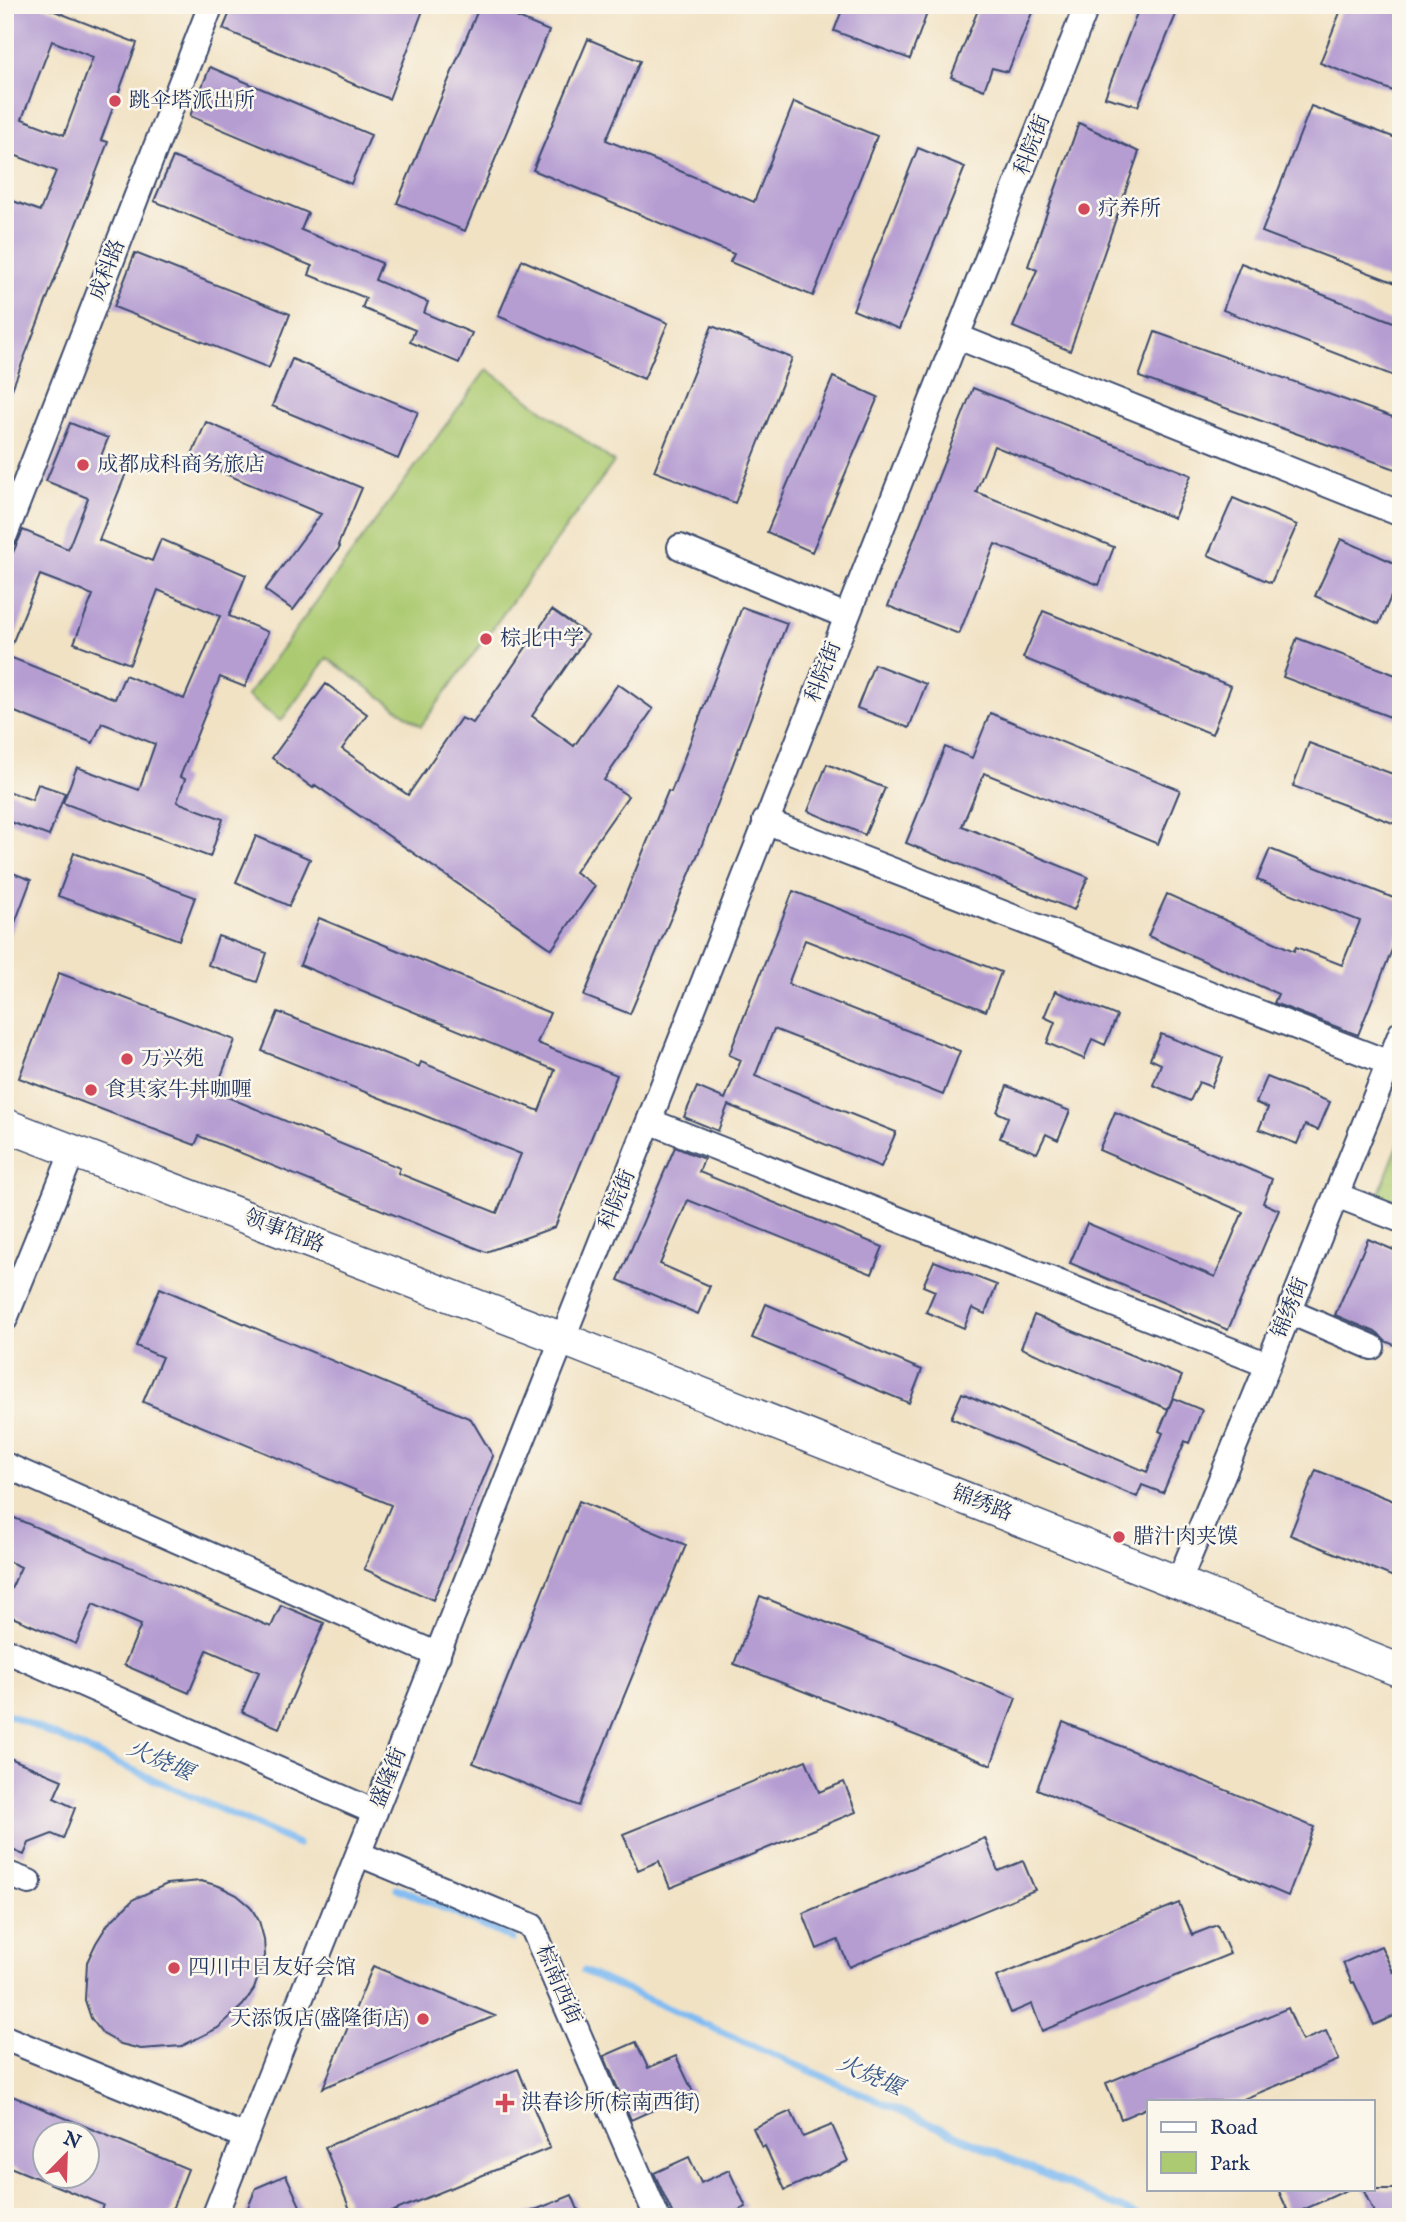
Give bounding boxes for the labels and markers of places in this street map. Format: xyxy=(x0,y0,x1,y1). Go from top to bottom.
place label: 跳伞塔派出所 xyxy=(129,88,255,115)
marker: 跳伞塔派出所 xyxy=(107,93,123,109)
place label: 疗养所 xyxy=(1098,196,1161,223)
marker: 疗养所 xyxy=(1076,201,1092,217)
place label: 成都成科商务旅店 xyxy=(97,452,265,479)
marker: 成都成科商务旅店 xyxy=(75,457,91,473)
place label: 棕北中学 xyxy=(500,626,584,653)
marker: 棕北中学 xyxy=(478,631,494,647)
place label: 万兴苑 xyxy=(141,1046,204,1073)
marker: 万兴苑 xyxy=(119,1051,135,1067)
place label: 食其家牛丼咖喱 xyxy=(105,1077,252,1104)
marker: 食其家牛丼咖喱 xyxy=(83,1082,99,1098)
place label: 腊汁肉夹馍 xyxy=(1133,1524,1238,1551)
marker: 腊汁肉夹馍 xyxy=(1111,1529,1127,1545)
place label: 四川中日友好会馆 xyxy=(188,1955,356,1982)
marker: 四川中日友好会馆 xyxy=(166,1960,182,1976)
place label: 天添饭店(盛隆街店) xyxy=(230,2006,409,2033)
marker: 天添饭店(盛隆街店) xyxy=(415,2011,431,2027)
place label: 洪春诊所(棕南西街) xyxy=(521,2090,700,2117)
marker: 洪春诊所(棕南西街) xyxy=(495,2093,515,2113)

